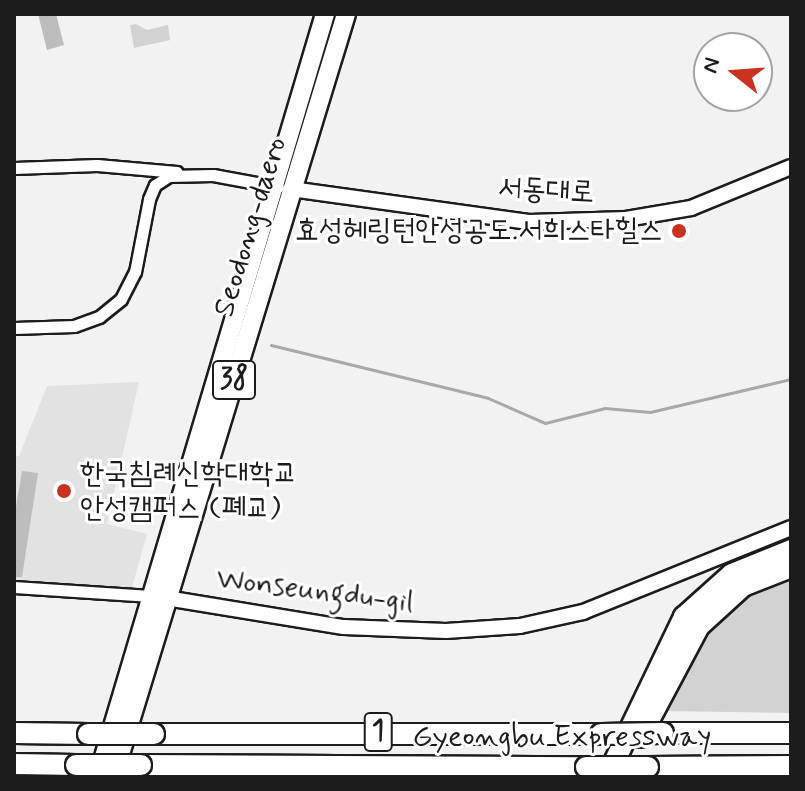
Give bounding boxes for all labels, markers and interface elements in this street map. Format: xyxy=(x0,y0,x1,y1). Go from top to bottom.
north arrow xyxy=(693,32,773,112)
text: N xyxy=(696,54,727,77)
street label: Seodong-daero xyxy=(207,133,295,321)
street label: 서동대로 xyxy=(497,170,595,212)
place label: 효성헤링턴안성공도.서희스타힐스 xyxy=(295,213,663,249)
marker: 효성헤링턴안성공도.서희스타힐스 xyxy=(670,222,688,240)
road number: 38 xyxy=(212,356,256,404)
place label: 한국침례신학대학교 안성캠퍼스 (폐교) xyxy=(80,456,297,526)
marker: 한국침례신학대학교 안성캠퍼스 (폐교) xyxy=(55,482,73,500)
street label: Wonseungdu-gil xyxy=(214,561,416,621)
road number: 1 xyxy=(362,708,394,756)
street label: Gyeongbu Expressway xyxy=(413,719,711,755)

